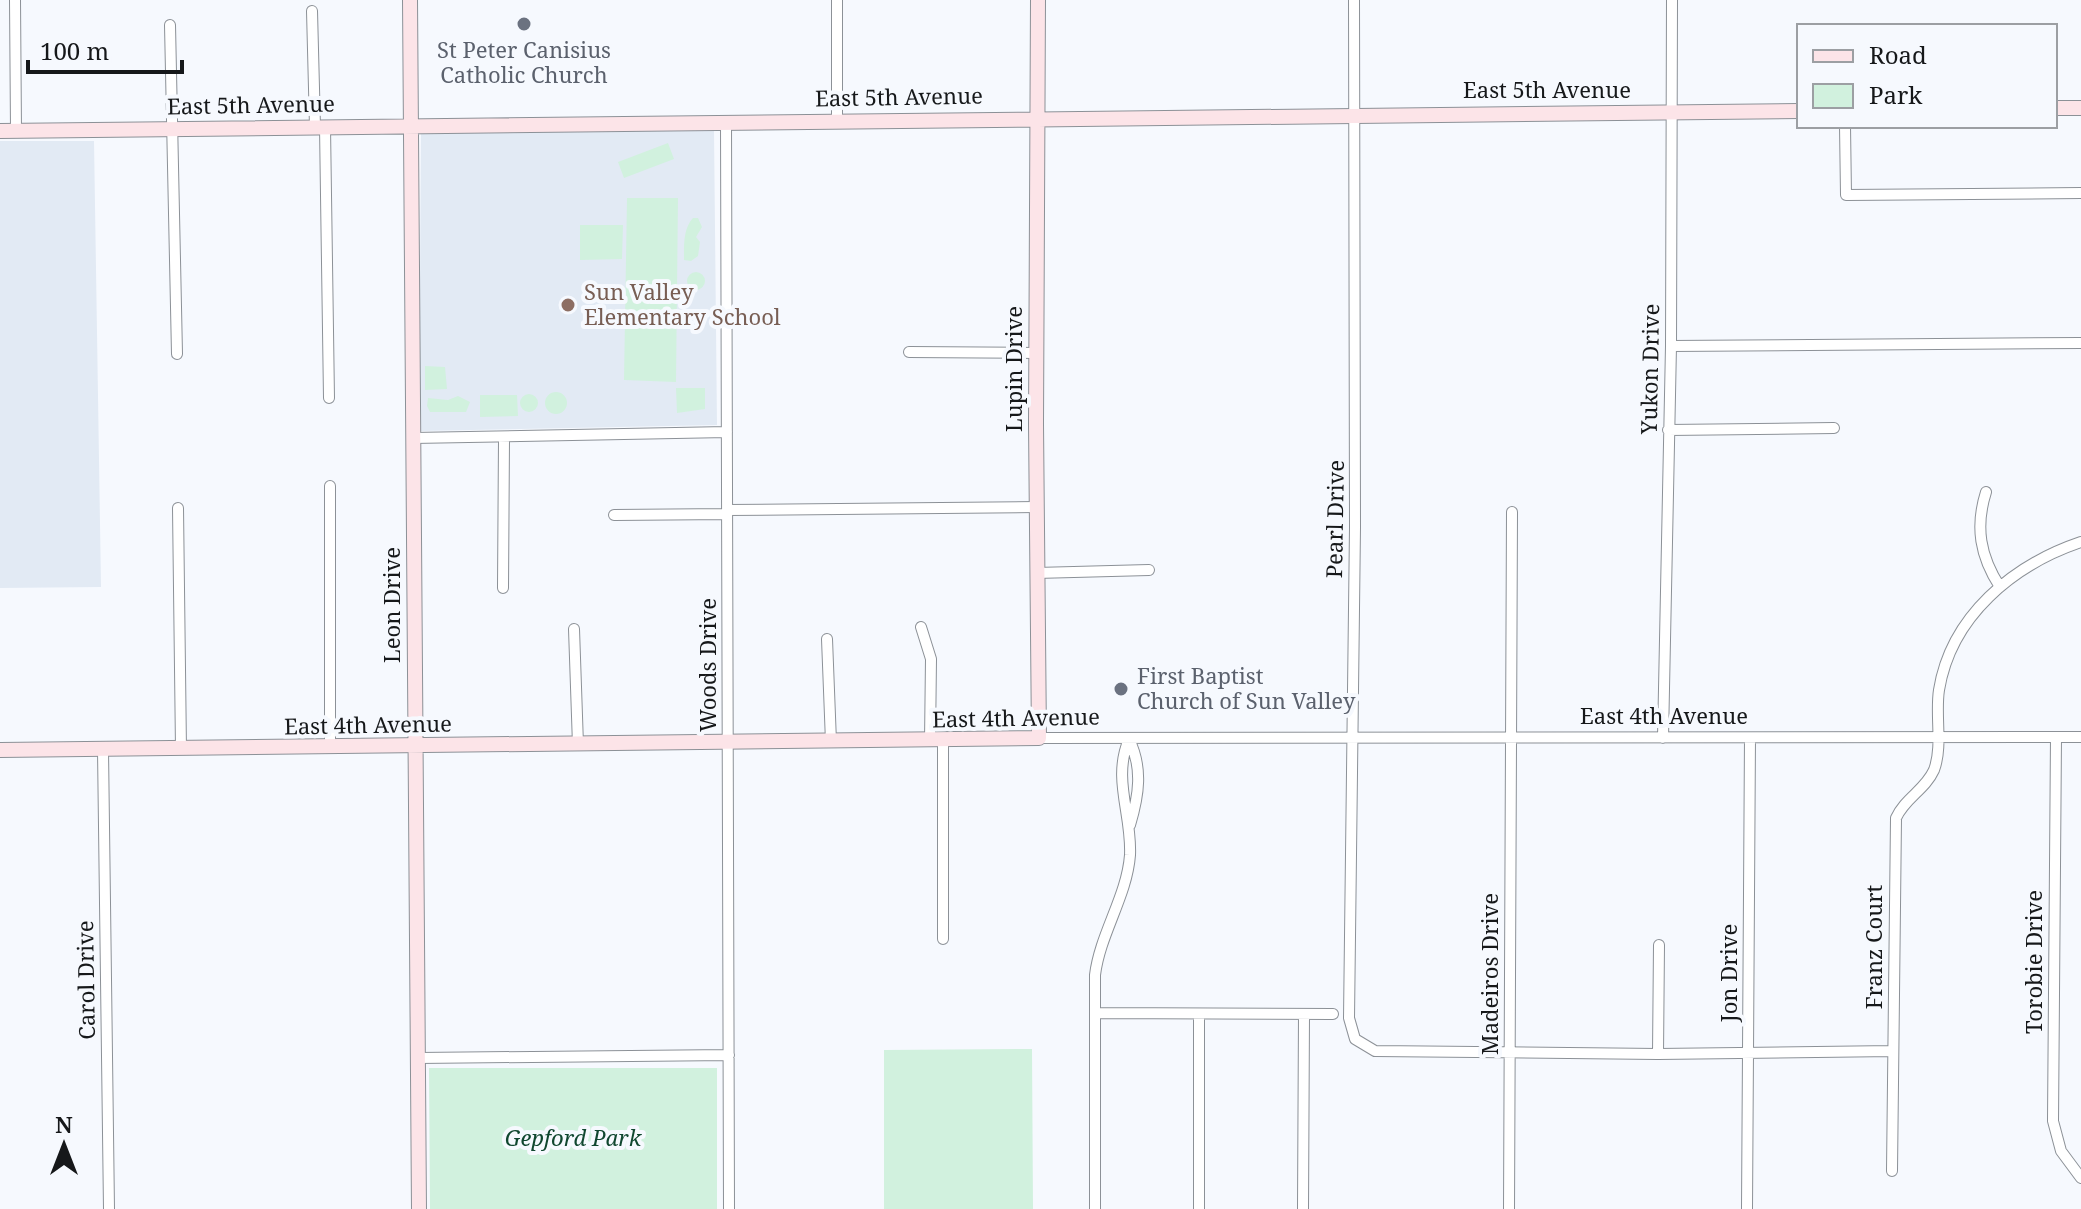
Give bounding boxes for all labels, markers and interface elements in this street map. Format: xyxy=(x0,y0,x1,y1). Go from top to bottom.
marker: St Peter Canisius Catholic Church xyxy=(515,15,533,33)
scale bar xyxy=(28,24,182,74)
legend xyxy=(1797,24,2057,128)
text: 100 m xyxy=(40,34,109,67)
place label: St Peter Canisius Catholic Church xyxy=(437,34,611,89)
text: Road xyxy=(1869,38,1927,71)
street label: East 5th Avenue xyxy=(1463,74,1631,104)
text: Park xyxy=(1869,78,1923,111)
street label: East 5th Avenue xyxy=(815,80,983,112)
street label: East 5th Avenue xyxy=(167,88,335,120)
place label: Sun Valley Elementary School xyxy=(584,276,781,331)
marker: Sun Valley Elementary School xyxy=(559,296,577,314)
street label: Yukon Drive xyxy=(1633,303,1665,436)
street label: Lupin Drive xyxy=(998,306,1028,432)
street label: Pearl Drive xyxy=(1318,460,1350,578)
street label: Leon Drive xyxy=(376,547,406,663)
street label: Woods Drive xyxy=(692,598,722,732)
place label: First Baptist Church of Sun Valley xyxy=(1137,660,1356,715)
marker: First Baptist Church of Sun Valley xyxy=(1112,680,1130,698)
street label: East 4th Avenue xyxy=(1580,700,1748,730)
street label: East 4th Avenue xyxy=(932,701,1100,733)
street label: East 4th Avenue xyxy=(284,708,452,740)
street label: Franz Court xyxy=(1858,884,1888,1009)
street label: Torobie Drive xyxy=(2018,890,2048,1034)
street label: Madeiros Drive xyxy=(1474,893,1504,1055)
street label: Carol Drive xyxy=(69,920,101,1040)
street label: Jon Drive xyxy=(1713,924,1743,1023)
north arrow xyxy=(24,1105,104,1185)
text: N xyxy=(55,1109,73,1139)
park label: Gepford Park xyxy=(505,1122,643,1152)

